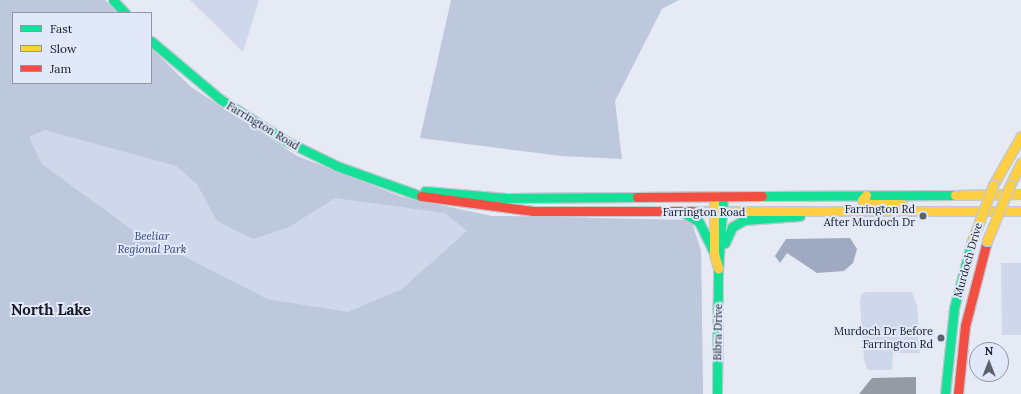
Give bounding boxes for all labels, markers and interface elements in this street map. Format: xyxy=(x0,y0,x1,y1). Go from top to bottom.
legend xyxy=(12,12,152,84)
text: Fast xyxy=(50,21,73,36)
text: Slow xyxy=(50,41,77,56)
text: Jam xyxy=(50,61,71,76)
street label: Farrington Road xyxy=(224,99,302,153)
place label: Farrington Rd After Murdoch Dr xyxy=(824,203,915,229)
street label: Farrington Road xyxy=(663,205,745,219)
marker: Farrington Rd After Murdoch Dr xyxy=(918,211,928,221)
street label: Murdoch Drive xyxy=(951,221,985,299)
park label: Beeliar Regional Park xyxy=(118,230,186,256)
district label: North Lake xyxy=(11,301,91,319)
street label: Bibra Drive xyxy=(711,303,725,361)
place label: Murdoch Dr Before Farrington Rd xyxy=(834,325,933,351)
marker: Murdoch Dr Before Farrington Rd xyxy=(936,333,946,343)
north arrow xyxy=(969,342,1009,382)
text: N xyxy=(985,344,993,358)

